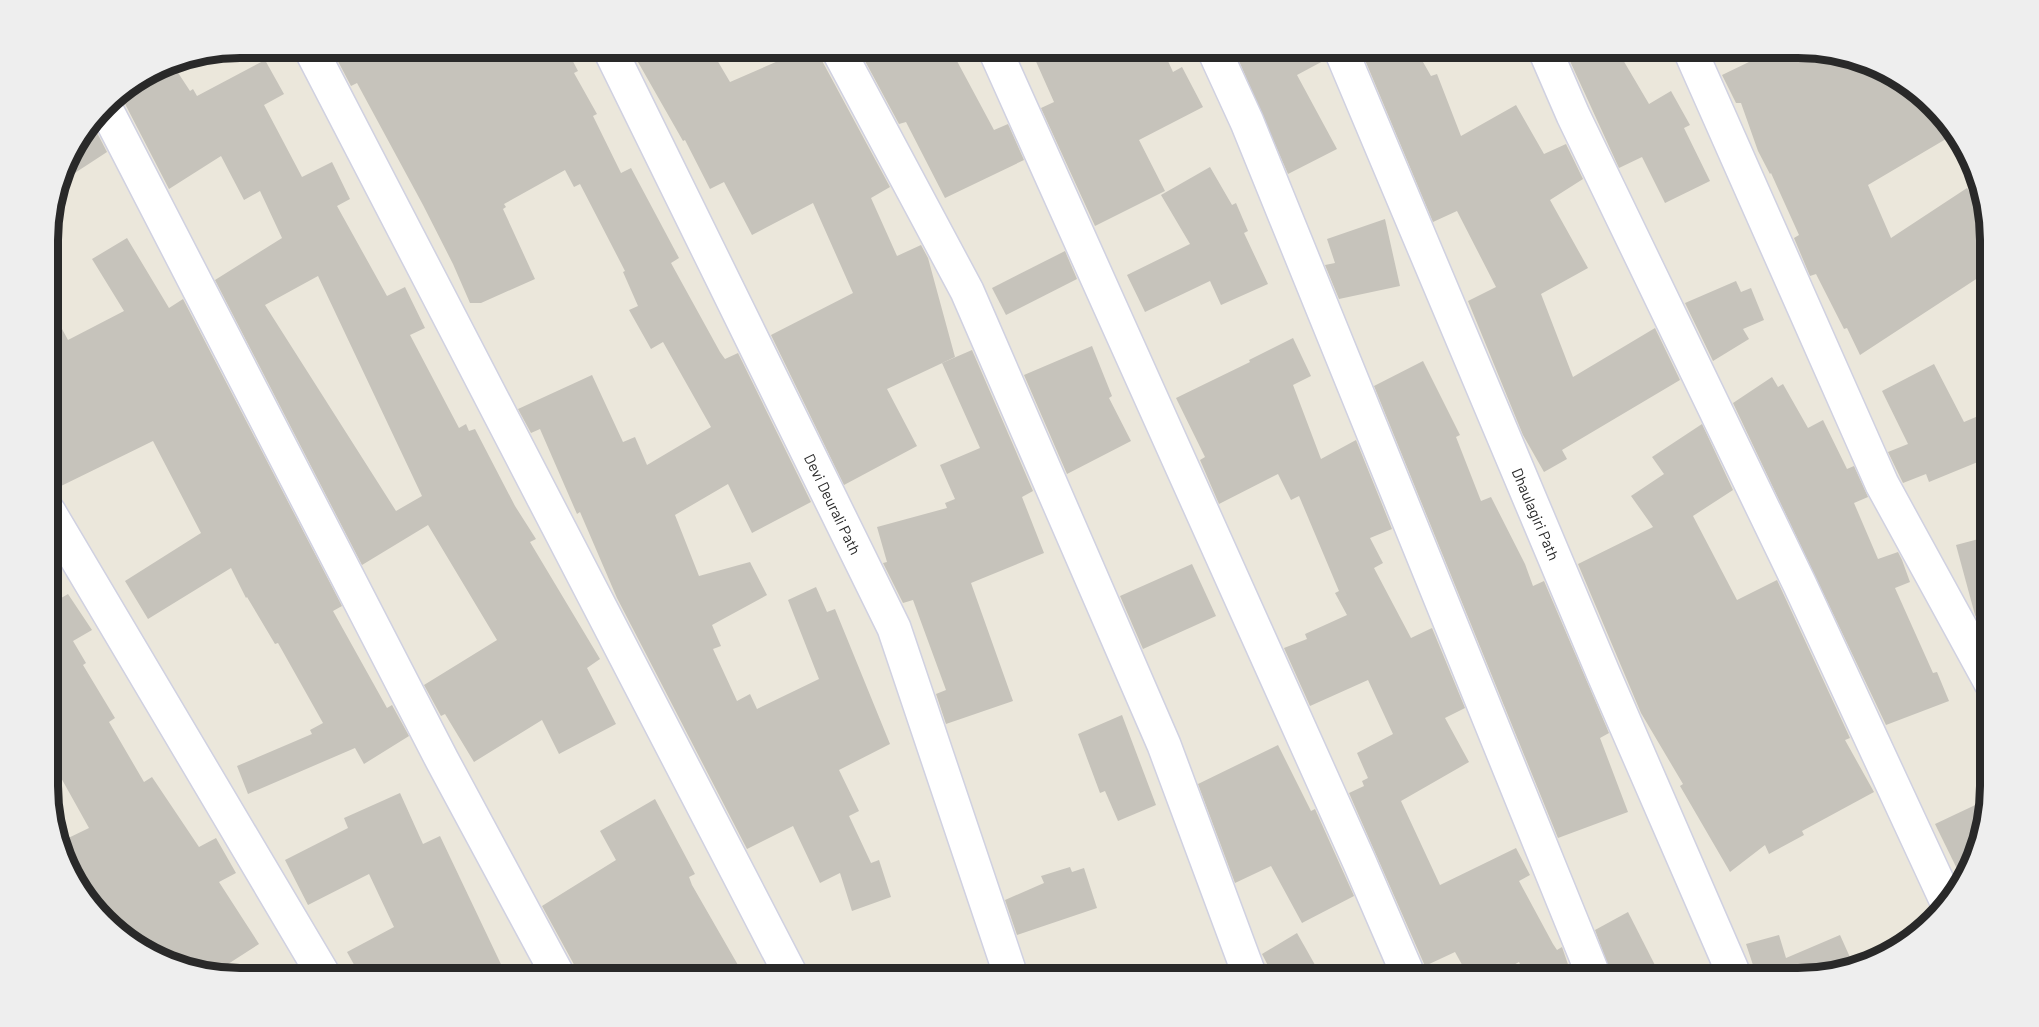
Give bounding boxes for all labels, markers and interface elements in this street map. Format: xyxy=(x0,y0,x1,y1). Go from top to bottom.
street label: Devi Deurali Path xyxy=(801,451,865,557)
street label: Dhaulagiri Path xyxy=(1509,465,1563,563)

